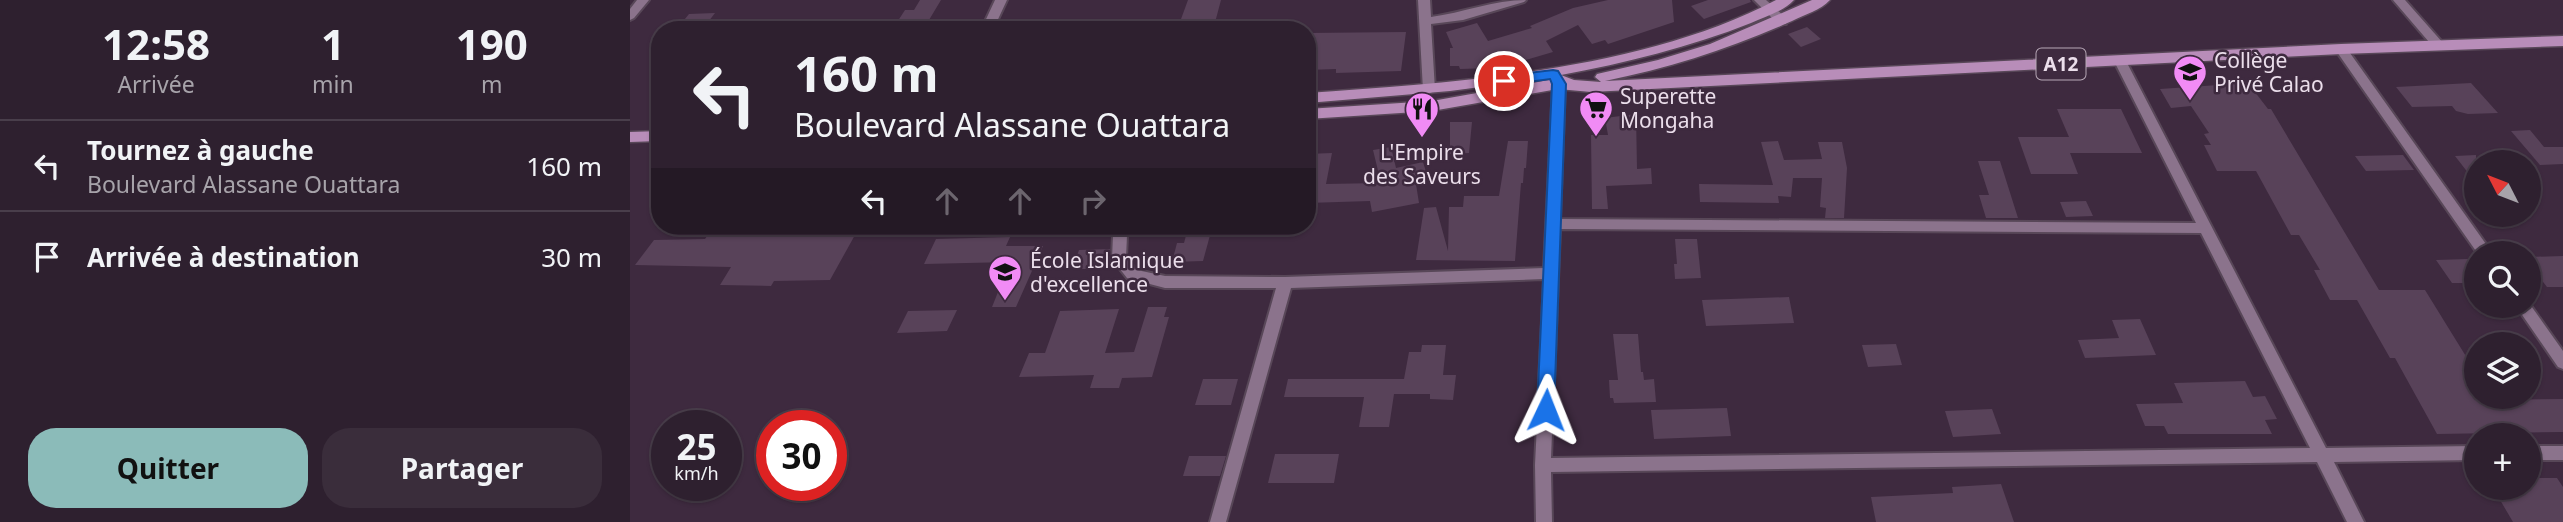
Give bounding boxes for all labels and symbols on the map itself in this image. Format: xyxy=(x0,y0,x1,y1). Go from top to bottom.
place label: Collège Privé Calao xyxy=(2214,46,2324,98)
road number: A12 xyxy=(2036,48,2086,80)
pin xyxy=(1474,51,1534,111)
school or university icon: Collège Privé Calao xyxy=(2171,53,2209,102)
place label: Superette Mongaha xyxy=(1620,82,1716,134)
supermarket icon: Superette Mongaha xyxy=(1577,89,1615,138)
restaurant icon: L'Empire des Saveurs xyxy=(1403,90,1441,139)
place label: L'Empire des Saveurs xyxy=(1363,138,1481,190)
north arrow xyxy=(2464,150,2541,228)
place label: École Islamique d'excellence xyxy=(1030,246,1184,298)
school or university icon: École Islamique d'excellence xyxy=(986,253,1024,302)
position arrow xyxy=(1509,373,1583,447)
speed limit sign: 30 xyxy=(756,410,847,501)

